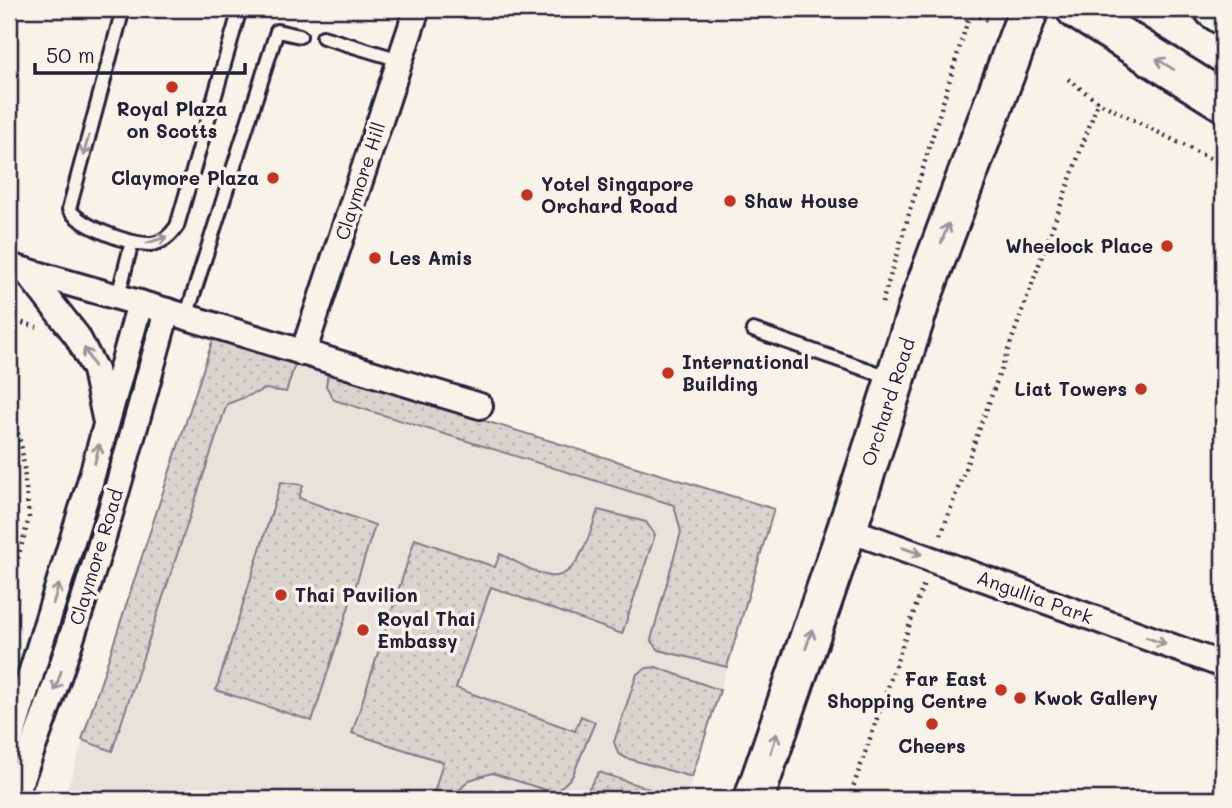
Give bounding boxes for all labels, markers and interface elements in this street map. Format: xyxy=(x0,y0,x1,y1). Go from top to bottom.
scale bar xyxy=(35,32,245,76)
text: 50 m xyxy=(46,41,95,68)
one-way arrow xyxy=(1155,56,1175,70)
marker: Royal Plaza on Scotts xyxy=(164,79,180,95)
place label: Royal Plaza on Scotts xyxy=(117,96,227,143)
street label: Claymore Hill xyxy=(329,119,390,243)
one-way arrow xyxy=(79,134,92,156)
place label: Claymore Plaza xyxy=(111,165,259,190)
marker: Claymore Plaza xyxy=(265,170,281,186)
place label: Yotel Singapore Orchard Road xyxy=(541,171,694,218)
marker: Yotel Singapore Orchard Road xyxy=(519,187,535,203)
place label: Shaw House xyxy=(744,188,859,213)
marker: Shaw House xyxy=(722,193,738,209)
one-way arrow xyxy=(940,222,953,244)
one-way arrow xyxy=(146,233,168,246)
place label: Wheelock Place xyxy=(1006,233,1153,258)
marker: Wheelock Place xyxy=(1159,238,1175,254)
place label: Les Amis xyxy=(389,245,472,270)
marker: Les Amis xyxy=(367,250,383,266)
street label: Orchard Road xyxy=(855,335,920,469)
one-way arrow xyxy=(81,347,95,368)
place label: International Building xyxy=(682,349,809,396)
marker: International Building xyxy=(660,365,676,381)
place label: Liat Towers xyxy=(1014,376,1127,401)
marker: Liat Towers xyxy=(1133,381,1149,397)
one-way arrow xyxy=(92,443,105,465)
street label: Claymore Road xyxy=(63,486,128,628)
one-way arrow xyxy=(901,545,923,558)
street label: Angullia Park xyxy=(974,564,1097,629)
place label: Thai Pavilion xyxy=(295,582,418,607)
one-way arrow xyxy=(51,584,64,606)
marker: Thai Pavilion xyxy=(273,587,289,603)
place label: Royal Thai Embassy xyxy=(377,606,476,653)
marker: Royal Thai Embassy xyxy=(355,622,371,638)
one-way arrow xyxy=(804,628,816,650)
one-way arrow xyxy=(1145,636,1167,649)
place label: Far East Shopping Centre xyxy=(827,666,987,713)
one-way arrow xyxy=(50,670,63,692)
marker: Far East Shopping Centre xyxy=(993,682,1009,698)
place label: Kwok Gallery xyxy=(1034,685,1158,710)
marker: Kwok Gallery xyxy=(1012,690,1028,706)
marker: Cheers xyxy=(924,716,940,732)
one-way arrow xyxy=(768,732,781,754)
place label: Cheers xyxy=(898,733,966,758)

